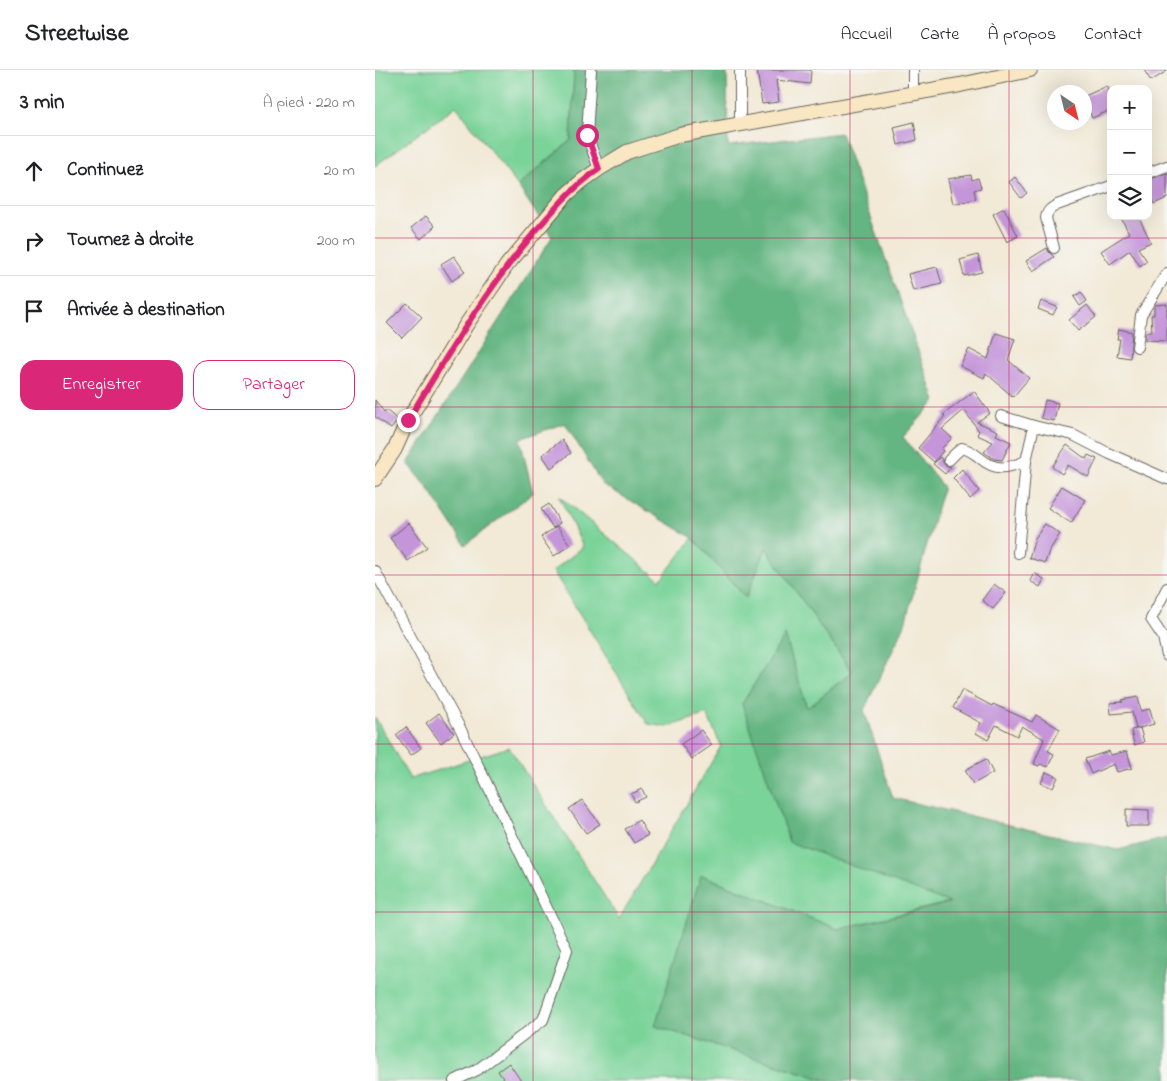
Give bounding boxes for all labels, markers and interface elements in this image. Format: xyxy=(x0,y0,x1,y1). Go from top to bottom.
text: Streetwise xyxy=(25,17,129,52)
text: Accueil xyxy=(840,22,892,48)
text: Carte xyxy=(920,22,959,48)
text: À propos xyxy=(987,22,1056,48)
text: Contact xyxy=(1084,22,1142,48)
north arrow xyxy=(1047,85,1092,130)
map controls xyxy=(1107,85,1152,220)
button: + xyxy=(1107,85,1152,130)
text: 3 min xyxy=(20,88,64,118)
text: À pied · 220 m xyxy=(263,91,355,115)
route start xyxy=(576,124,599,147)
button: − xyxy=(1107,130,1152,175)
icon: ahead xyxy=(20,157,48,185)
text: Continuez xyxy=(67,157,143,184)
text: 20 m xyxy=(324,159,355,183)
button: layers xyxy=(1107,175,1152,220)
icon: right xyxy=(20,227,48,255)
text: Tournez à droite xyxy=(67,227,193,254)
text: 200 m xyxy=(317,229,355,253)
icon: arrive xyxy=(20,297,48,325)
text: Arrivée à destination xyxy=(67,297,225,324)
button: Enregistrer xyxy=(20,360,183,410)
button: Partager xyxy=(193,360,355,410)
route end xyxy=(397,409,420,432)

